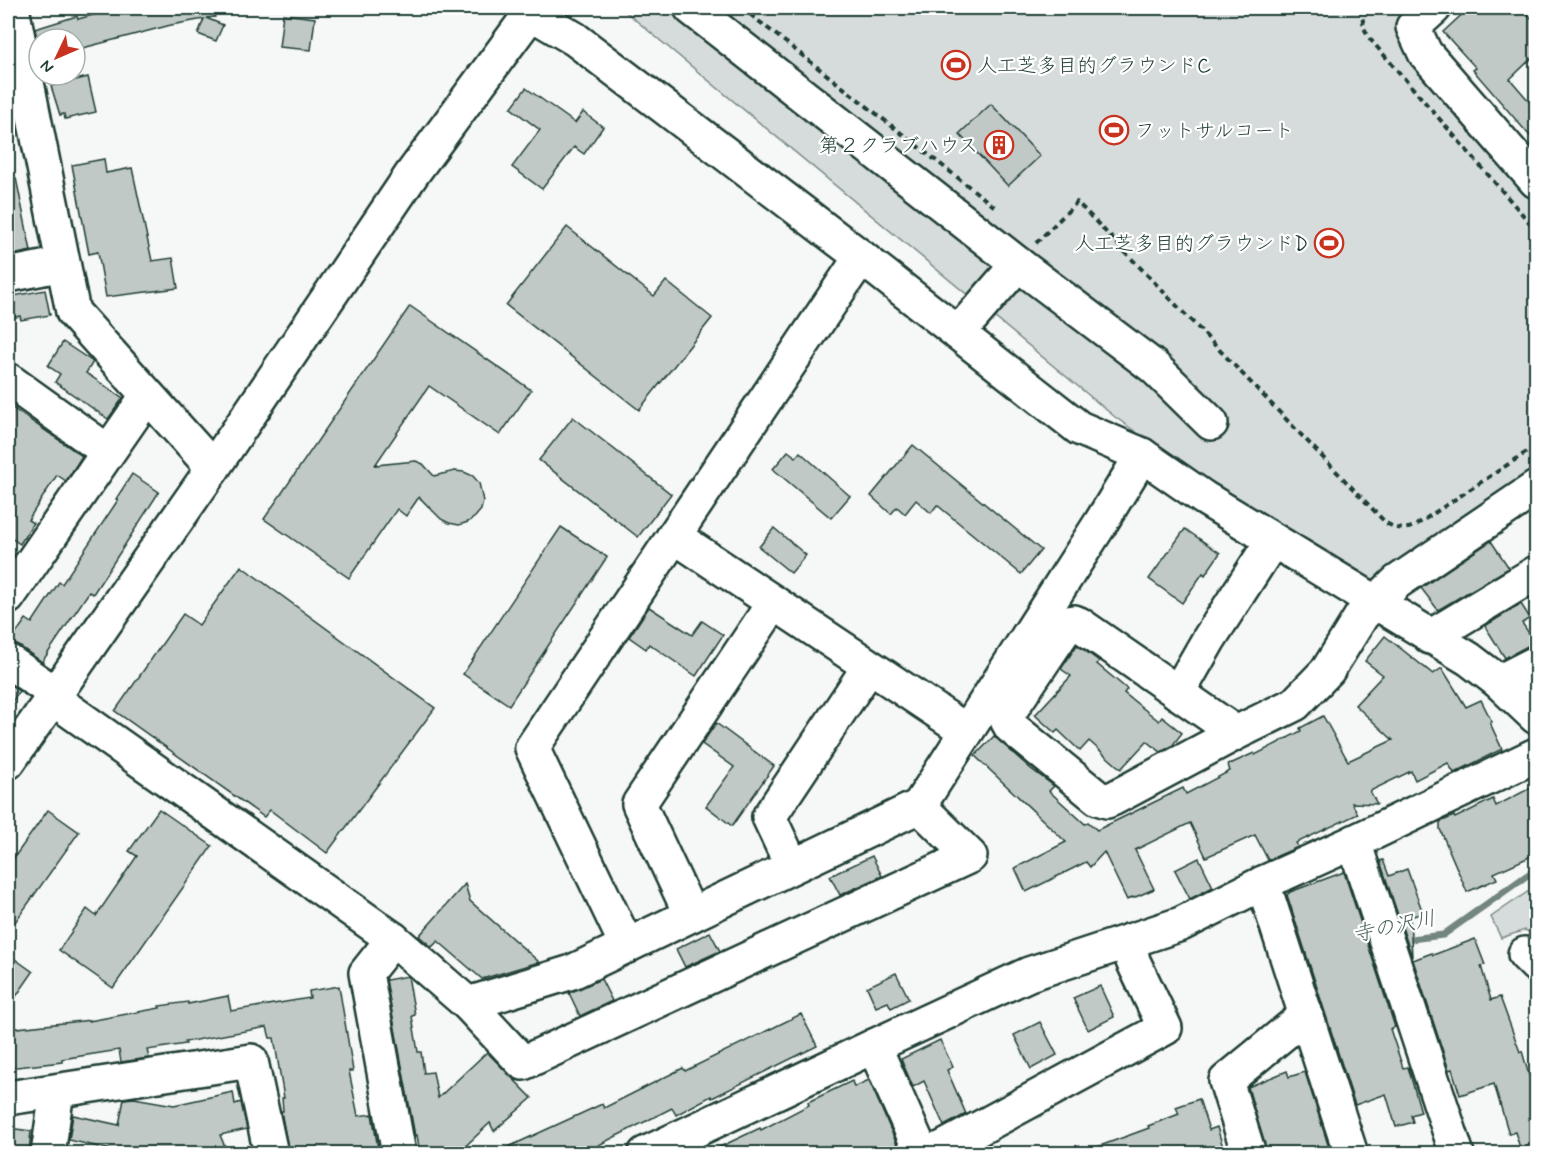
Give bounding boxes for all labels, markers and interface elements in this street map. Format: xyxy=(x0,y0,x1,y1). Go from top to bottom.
north arrow xyxy=(27,27,87,87)
sports icon: 人工芝多目的グラウンドC xyxy=(940,49,972,81)
place label: 人工芝多目的グラウンドC xyxy=(977,53,1211,80)
text: N xyxy=(36,55,59,78)
sports icon: フットサルコート xyxy=(1098,114,1130,146)
place label: フットサルコート xyxy=(1135,118,1294,145)
building icon: 第２クラブハウス xyxy=(983,129,1015,161)
place label: 第２クラブハウス xyxy=(819,133,978,160)
sports icon: 人工芝多目的グラウンドD xyxy=(1313,227,1345,259)
place label: 人工芝多目的グラウンドD xyxy=(1074,231,1308,258)
water label: 寺の沢川 xyxy=(1350,905,1438,949)

